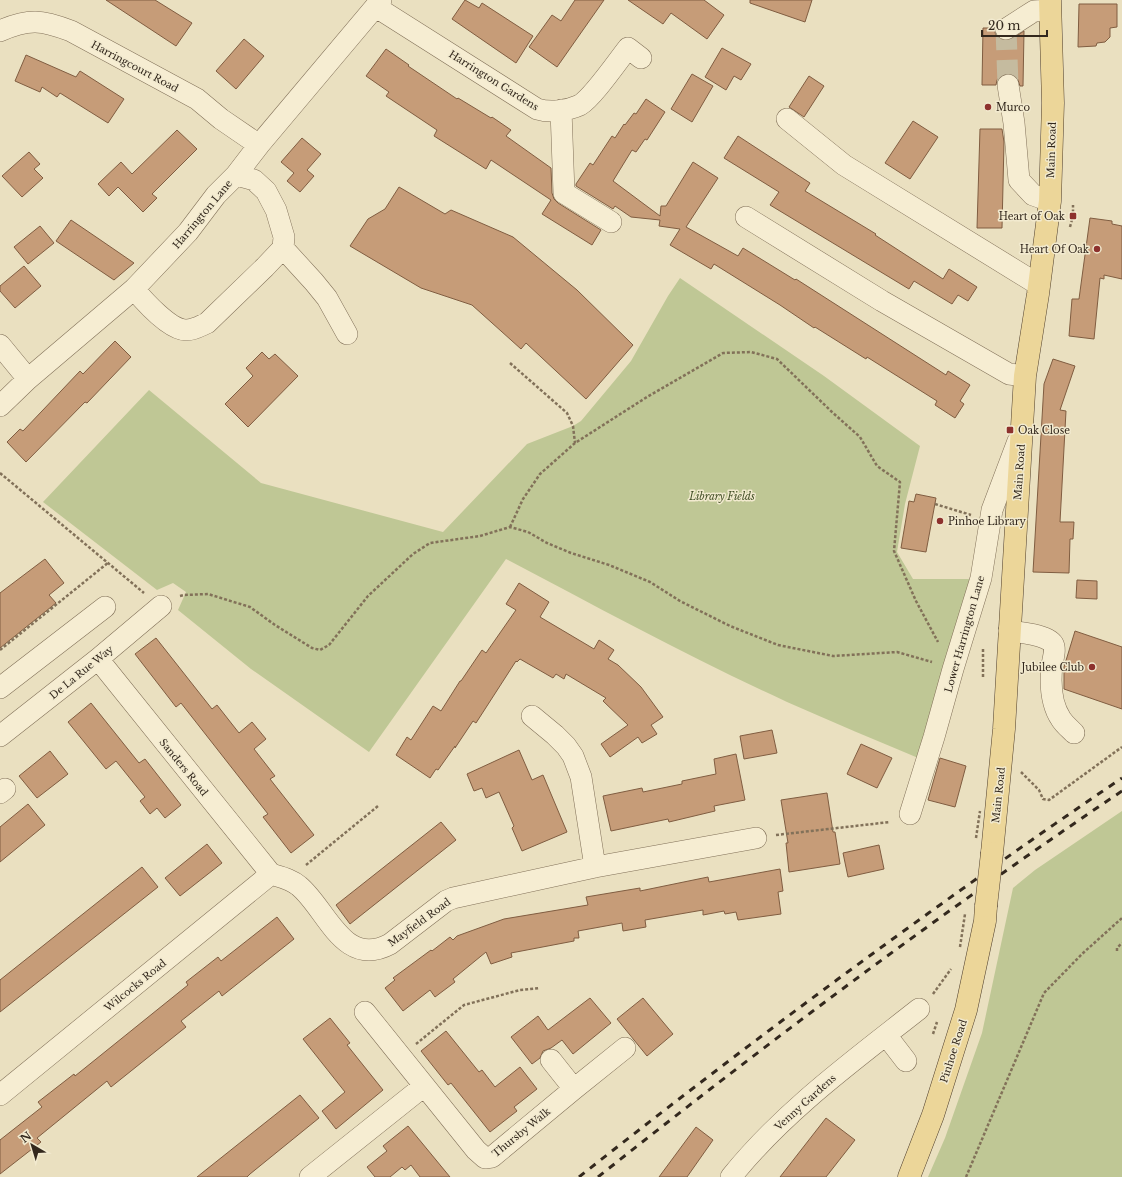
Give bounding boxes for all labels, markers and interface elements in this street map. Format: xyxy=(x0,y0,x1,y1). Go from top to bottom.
scale bar xyxy=(982,12,1047,38)
text: 20 m xyxy=(988,18,1020,33)
street label: Harringcourt Road xyxy=(89,38,181,95)
street label: Harrington Gardens xyxy=(446,47,541,114)
place label: Murco xyxy=(996,101,1030,114)
marker: Murco xyxy=(983,102,993,112)
street label: Main Road xyxy=(1044,121,1059,178)
street label: Harrington Lane xyxy=(170,177,235,251)
place label: Heart of Oak xyxy=(999,210,1066,223)
marker: Heart of Oak xyxy=(1068,211,1078,221)
place label: Heart Of Oak xyxy=(1020,243,1090,256)
marker: Heart Of Oak xyxy=(1092,244,1102,254)
place label: Oak Close xyxy=(1018,424,1070,437)
marker: Oak Close xyxy=(1005,425,1015,435)
street label: Main Road xyxy=(1011,443,1028,501)
park label: Library Fields xyxy=(688,490,755,503)
place label: Pinhoe Library xyxy=(948,515,1026,528)
marker: Pinhoe Library xyxy=(935,516,945,526)
street label: Lower Harrington Lane xyxy=(942,574,988,694)
street label: De La Rue Way xyxy=(47,642,116,702)
place label: Jubilee Club xyxy=(1020,661,1084,674)
marker: Jubilee Club xyxy=(1087,662,1097,672)
street label: Sanders Road xyxy=(156,736,211,799)
street label: Main Road xyxy=(989,766,1008,824)
street label: Mayfield Road xyxy=(385,895,453,950)
street label: Wilcocks Road xyxy=(101,956,169,1015)
street label: Pinhoe Road xyxy=(937,1018,970,1084)
street label: Venny Gardens xyxy=(771,1071,839,1134)
street label: Thursby Walk xyxy=(489,1104,554,1160)
north arrow xyxy=(12,1125,52,1165)
text: N xyxy=(17,1128,35,1146)

